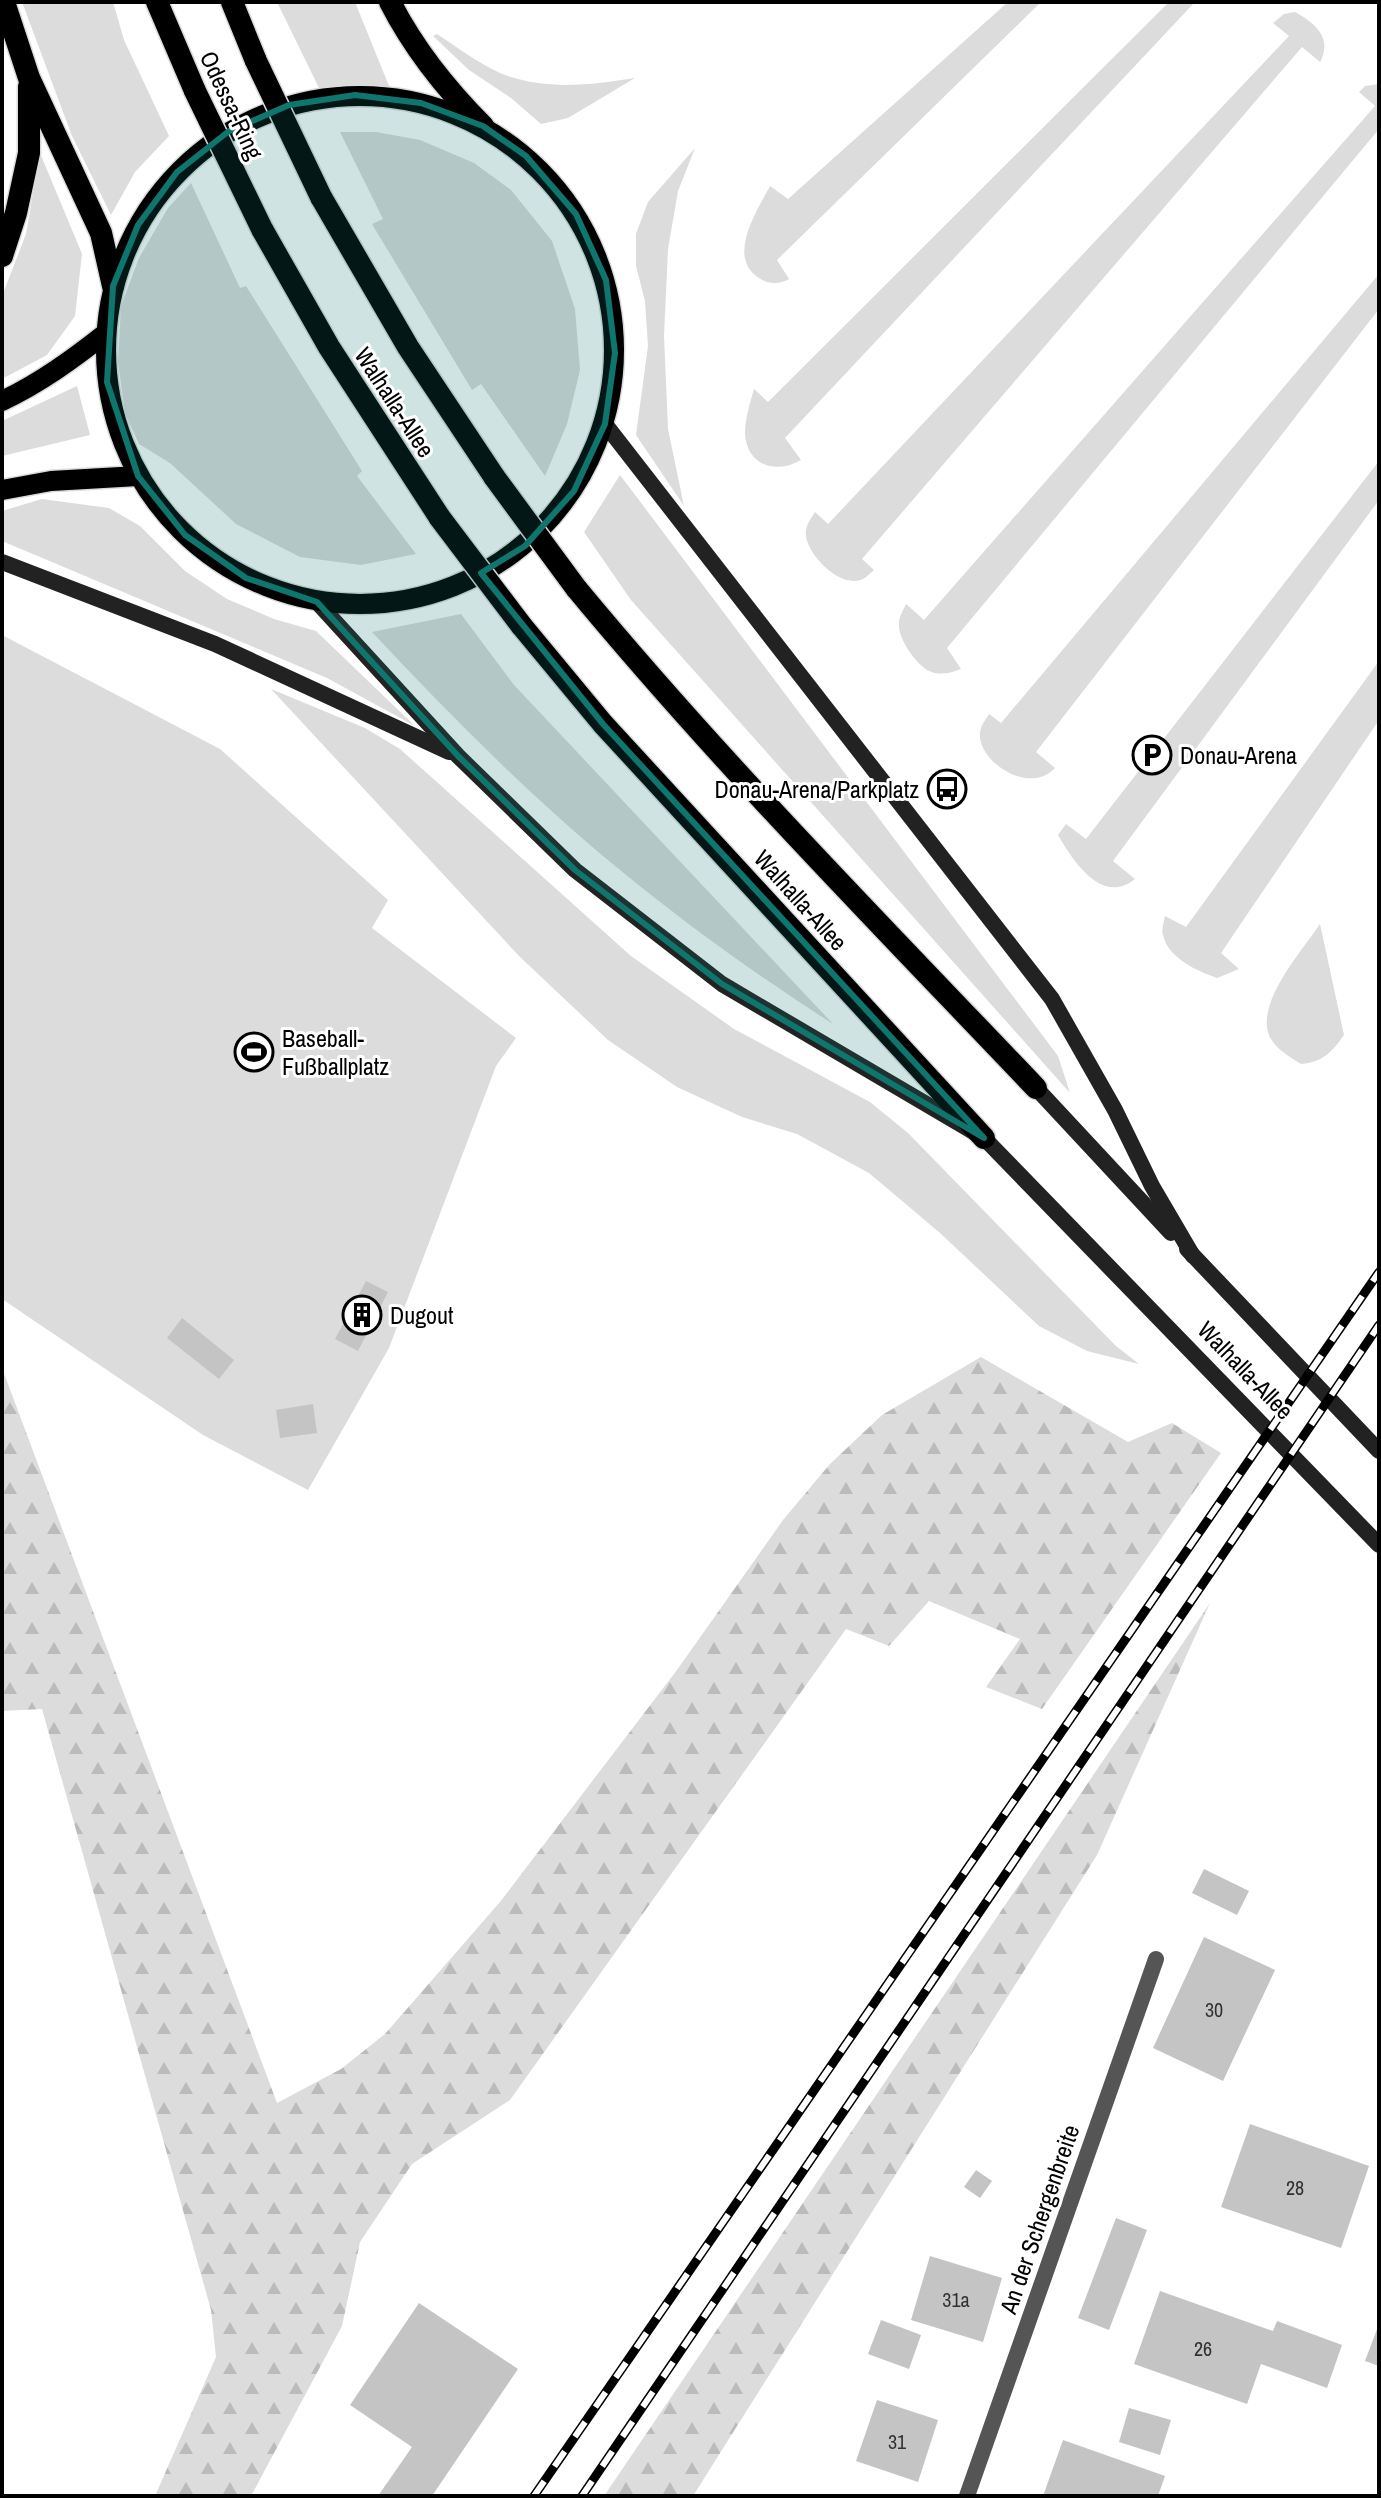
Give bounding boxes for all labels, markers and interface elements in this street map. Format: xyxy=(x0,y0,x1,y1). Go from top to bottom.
street label: Odessa-Ring xyxy=(193,46,271,164)
street label: Walhalla-Allee xyxy=(348,341,442,463)
parking icon: Donau-Arena xyxy=(1131,734,1173,776)
place label: Donau-Arena xyxy=(1180,739,1297,771)
bus stop icon: Donau-Arena/Parkplatz xyxy=(926,768,968,810)
place label: Donau-Arena/Parkplatz xyxy=(714,773,919,805)
street label: Walhalla-Allee xyxy=(747,843,855,957)
place label: Baseball- Fußballplatz xyxy=(282,1022,389,1082)
sports icon: Baseball- Fußballplatz xyxy=(233,1031,275,1073)
building icon: Dugout xyxy=(341,1294,383,1336)
place label: Dugout xyxy=(390,1299,454,1331)
street label: Walhalla-Allee xyxy=(1191,1314,1301,1426)
house number: 30 xyxy=(1205,1996,1223,2023)
street label: An der Schergenbreite xyxy=(991,2120,1086,2319)
house number: 28 xyxy=(1286,2174,1304,2201)
house number: 31a xyxy=(942,2286,970,2313)
house number: 26 xyxy=(1194,2335,1212,2362)
house number: 31 xyxy=(888,2428,906,2455)

